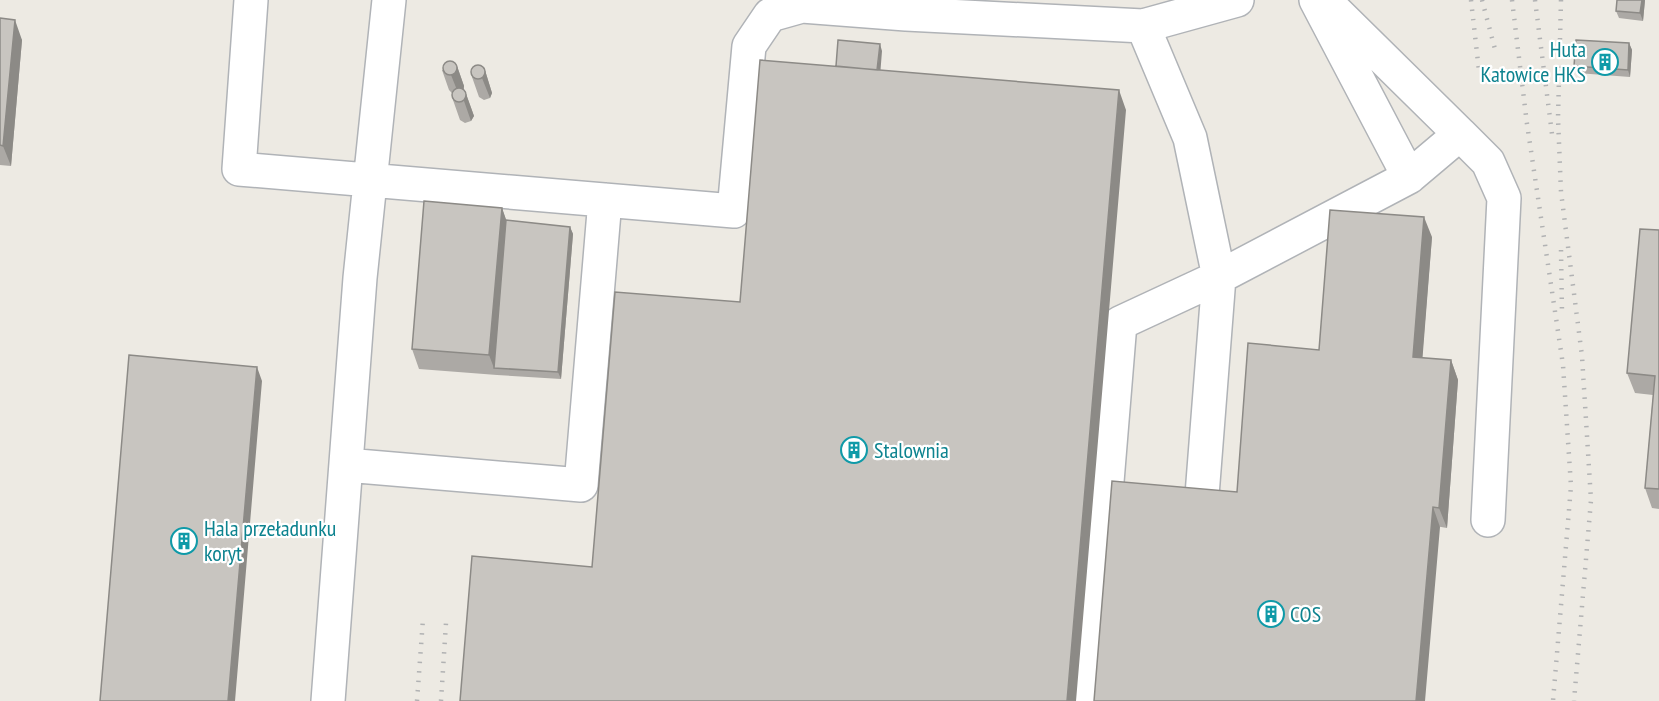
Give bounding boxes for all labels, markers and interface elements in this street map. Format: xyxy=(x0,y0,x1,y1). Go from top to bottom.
place label: Huta Katowice HKS xyxy=(1481,35,1586,88)
building icon: Huta Katowice HKS xyxy=(1590,47,1620,77)
building icon: Stalownia xyxy=(839,435,869,465)
place label: Stalownia xyxy=(874,436,949,464)
place label: Hala przeładunku koryt xyxy=(204,514,336,567)
building icon: Hala przeładunku koryt xyxy=(169,526,199,556)
building icon: COS xyxy=(1256,599,1286,629)
place label: COS xyxy=(1290,600,1321,628)

